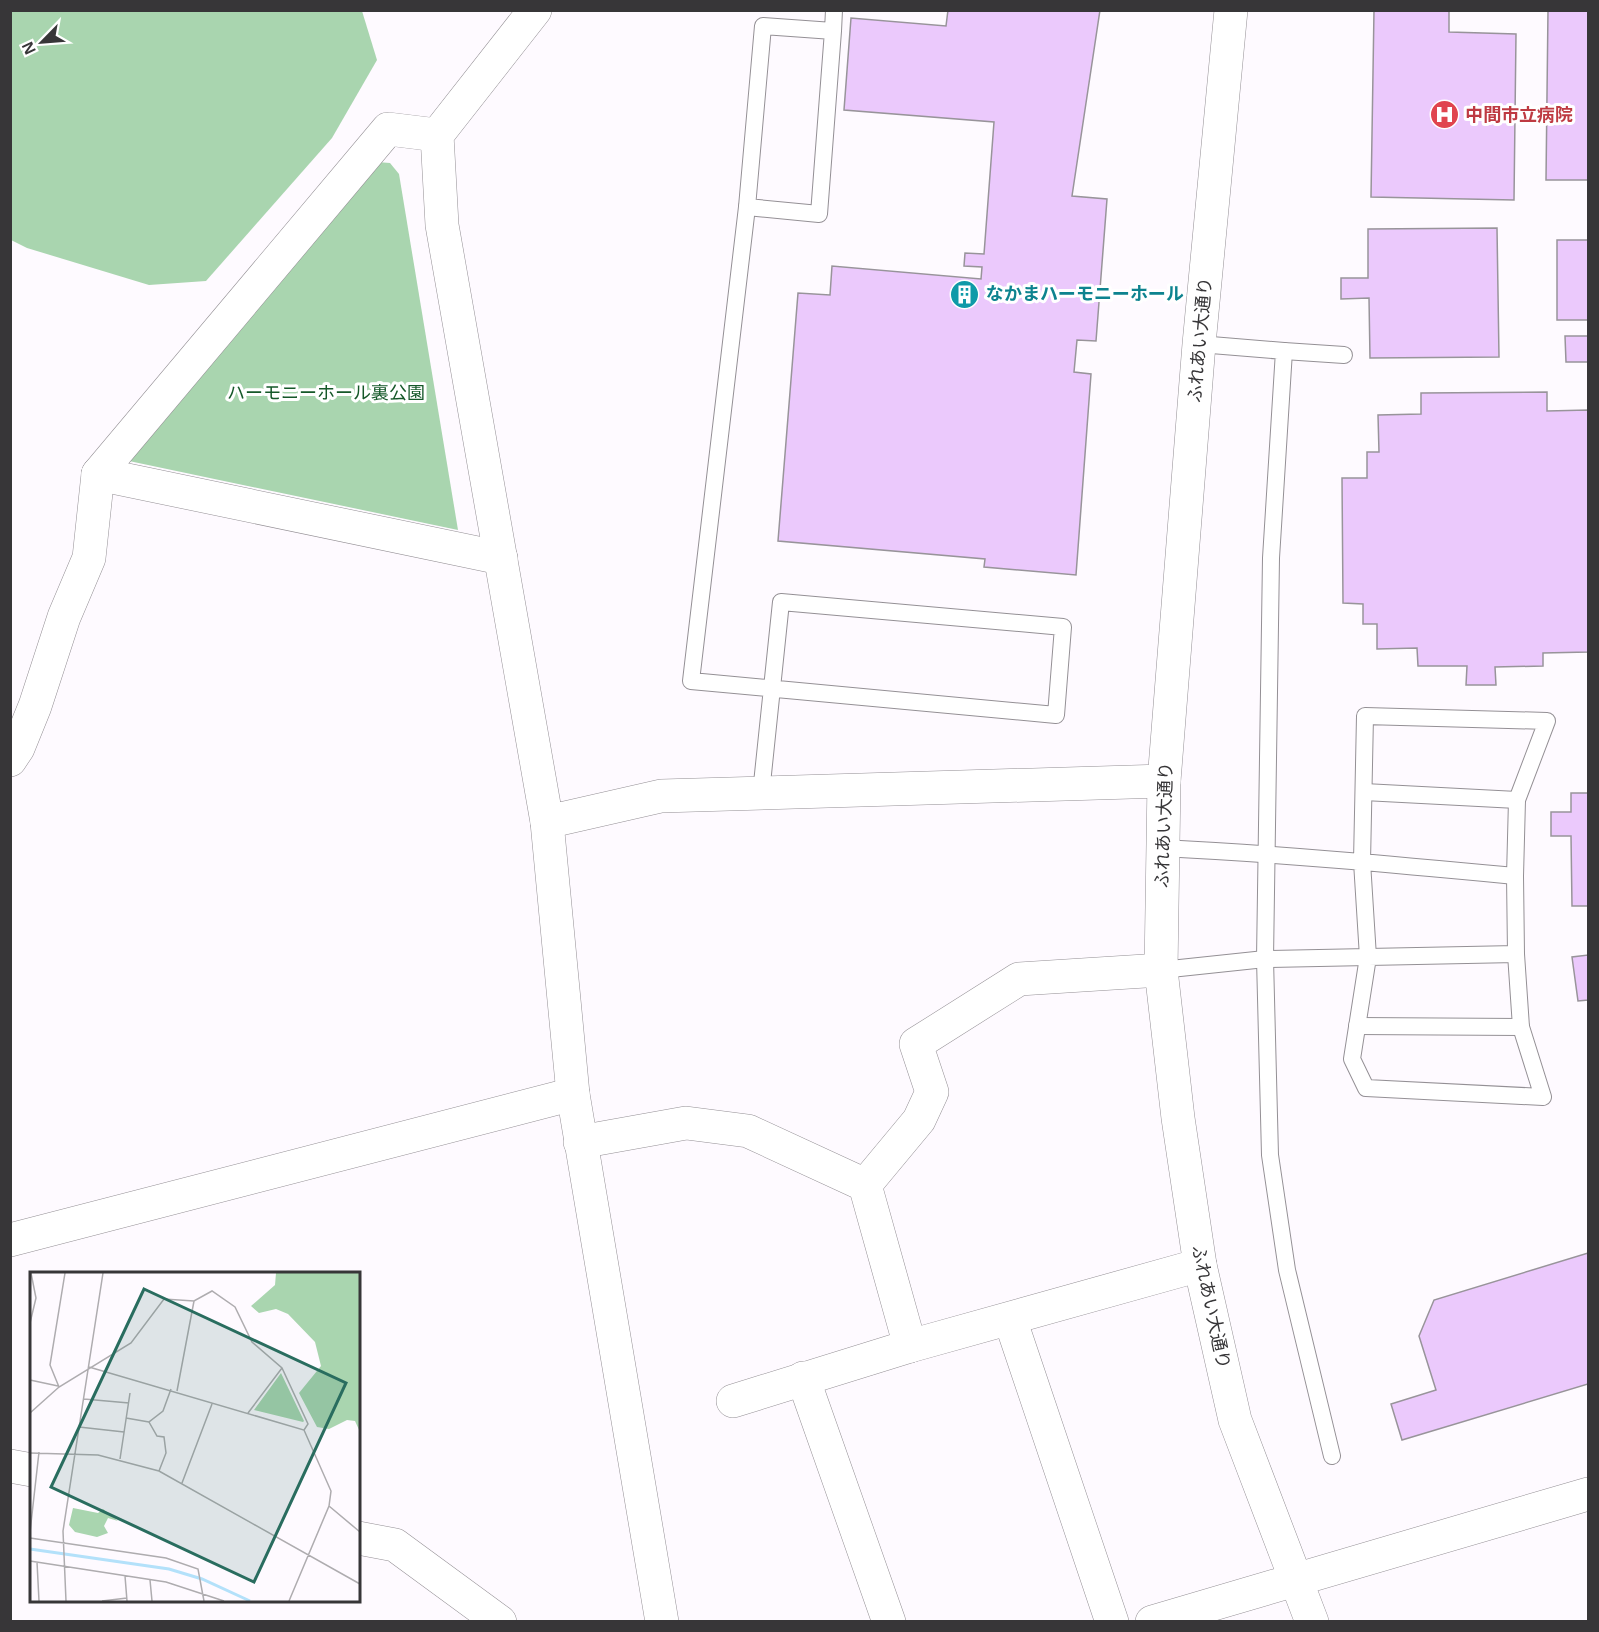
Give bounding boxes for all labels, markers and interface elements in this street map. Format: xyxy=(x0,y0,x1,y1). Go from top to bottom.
north arrow xyxy=(12,12,72,72)
text: N xyxy=(19,39,39,57)
hospital icon: 中間市立病院 xyxy=(1428,99,1460,131)
place label: 中間市立病院 xyxy=(1465,105,1573,125)
street label: ふれあい大通り xyxy=(1185,276,1215,404)
building icon: なかまハーモニーホール xyxy=(949,278,981,310)
place label: なかまハーモニーホール xyxy=(986,284,1184,304)
park label: ハーモニーホール裏公園 xyxy=(227,383,425,403)
street label: ふれあい大通り xyxy=(1152,762,1176,888)
street label: ふれあい大通り xyxy=(1188,1243,1234,1371)
inset map xyxy=(30,1272,360,1602)

